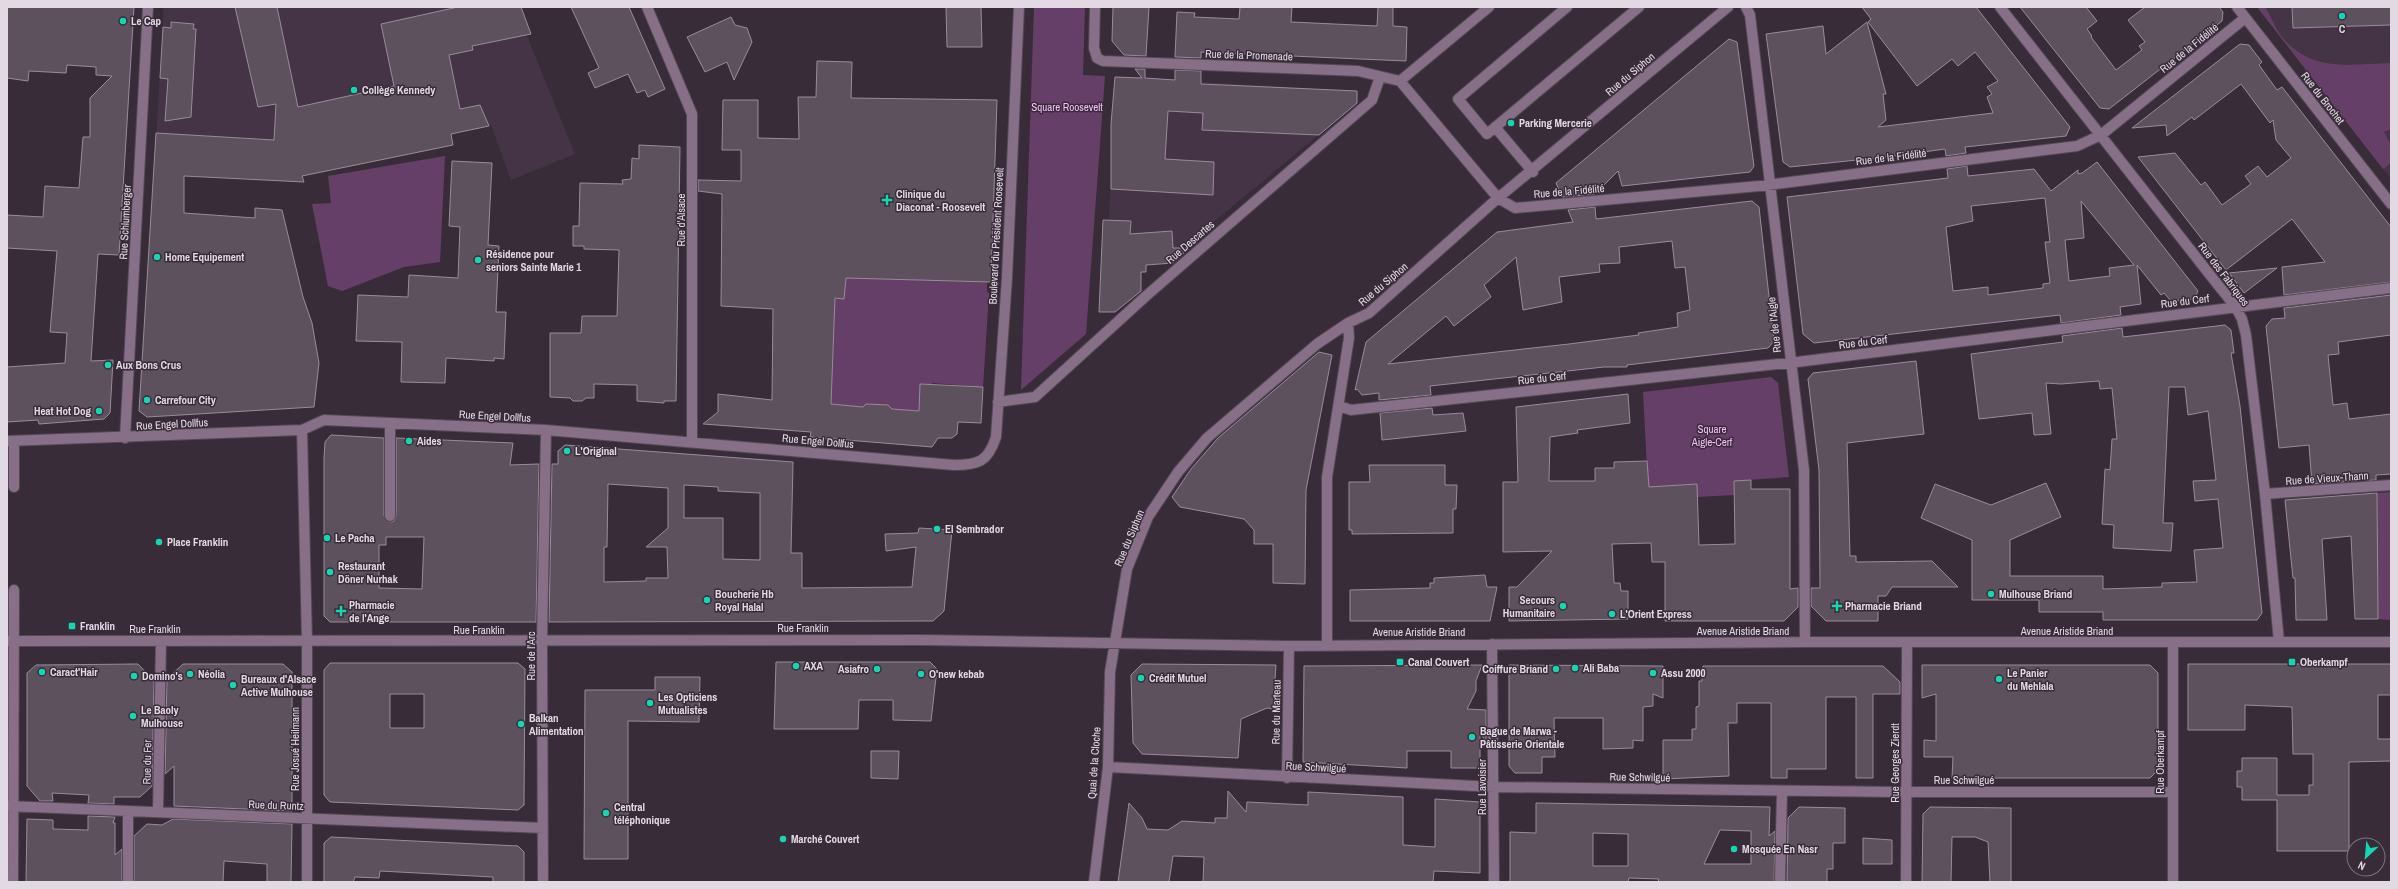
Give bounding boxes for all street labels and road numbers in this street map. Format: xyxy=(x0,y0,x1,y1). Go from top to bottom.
street label: Rue de la Fidélité xyxy=(2157,20,2221,76)
street label: Rue de la Promenade xyxy=(1205,46,1293,64)
street label: Rue du Siphon xyxy=(1602,49,1658,99)
street label: Rue du Brochet xyxy=(2298,69,2348,127)
street label: Rue de la Fidélité xyxy=(1855,146,1927,168)
street label: Boulevard du Président Roosevelt xyxy=(985,167,1007,305)
street label: Rue de la Fidélité xyxy=(1533,181,1605,201)
street label: Rue Schlumberger xyxy=(116,184,134,260)
street label: Rue d'Alsace xyxy=(674,194,688,246)
street label: Rue Descartes xyxy=(1163,217,1217,267)
street label: Rue des Fabriques xyxy=(2195,239,2253,309)
street label: Rue du Siphon xyxy=(1355,259,1411,309)
street label: Rue du Cerf xyxy=(2160,291,2210,311)
street label: Rue de l'Aigle xyxy=(1764,296,1784,354)
street label: Rue du Cerf xyxy=(1838,332,1888,352)
street label: Rue du Cerf xyxy=(1517,368,1567,388)
street label: Rue Engel Dollfus xyxy=(459,407,532,425)
street label: Rue Engel Dollfus xyxy=(136,415,209,433)
street label: Rue Engel Dollfus xyxy=(781,431,855,451)
street label: Rue de Vieux-Thann xyxy=(2285,468,2369,488)
street label: Rue du Siphon xyxy=(1111,508,1147,568)
street label: Rue Franklin xyxy=(777,621,829,635)
street label: Rue Franklin xyxy=(129,622,181,636)
street label: Rue Franklin xyxy=(453,623,505,637)
street label: Avenue Aristide Briand xyxy=(1696,624,1789,638)
street label: Avenue Aristide Briand xyxy=(2020,624,2113,638)
street label: Avenue Aristide Briand xyxy=(1372,625,1465,639)
street label: Rue de l'Arc xyxy=(524,631,538,680)
street label: Rue du Marteau xyxy=(1268,680,1284,744)
street label: Rue Josué Heilmann xyxy=(288,707,302,791)
street label: Rue Georges Zierdt xyxy=(1888,723,1902,803)
street label: Quai de la Cloche xyxy=(1084,726,1104,800)
street label: Rue Oberkampf xyxy=(2153,730,2167,794)
street label: Rue du Fer xyxy=(140,740,154,784)
street label: Rue Schwilgué xyxy=(1285,758,1347,776)
street label: Rue Lavoisier xyxy=(1475,759,1489,815)
street label: Rue Schwilgué xyxy=(1610,769,1670,785)
street label: Rue Schwilgué xyxy=(1934,773,1994,787)
street label: Rue du Runtz xyxy=(248,797,304,813)

